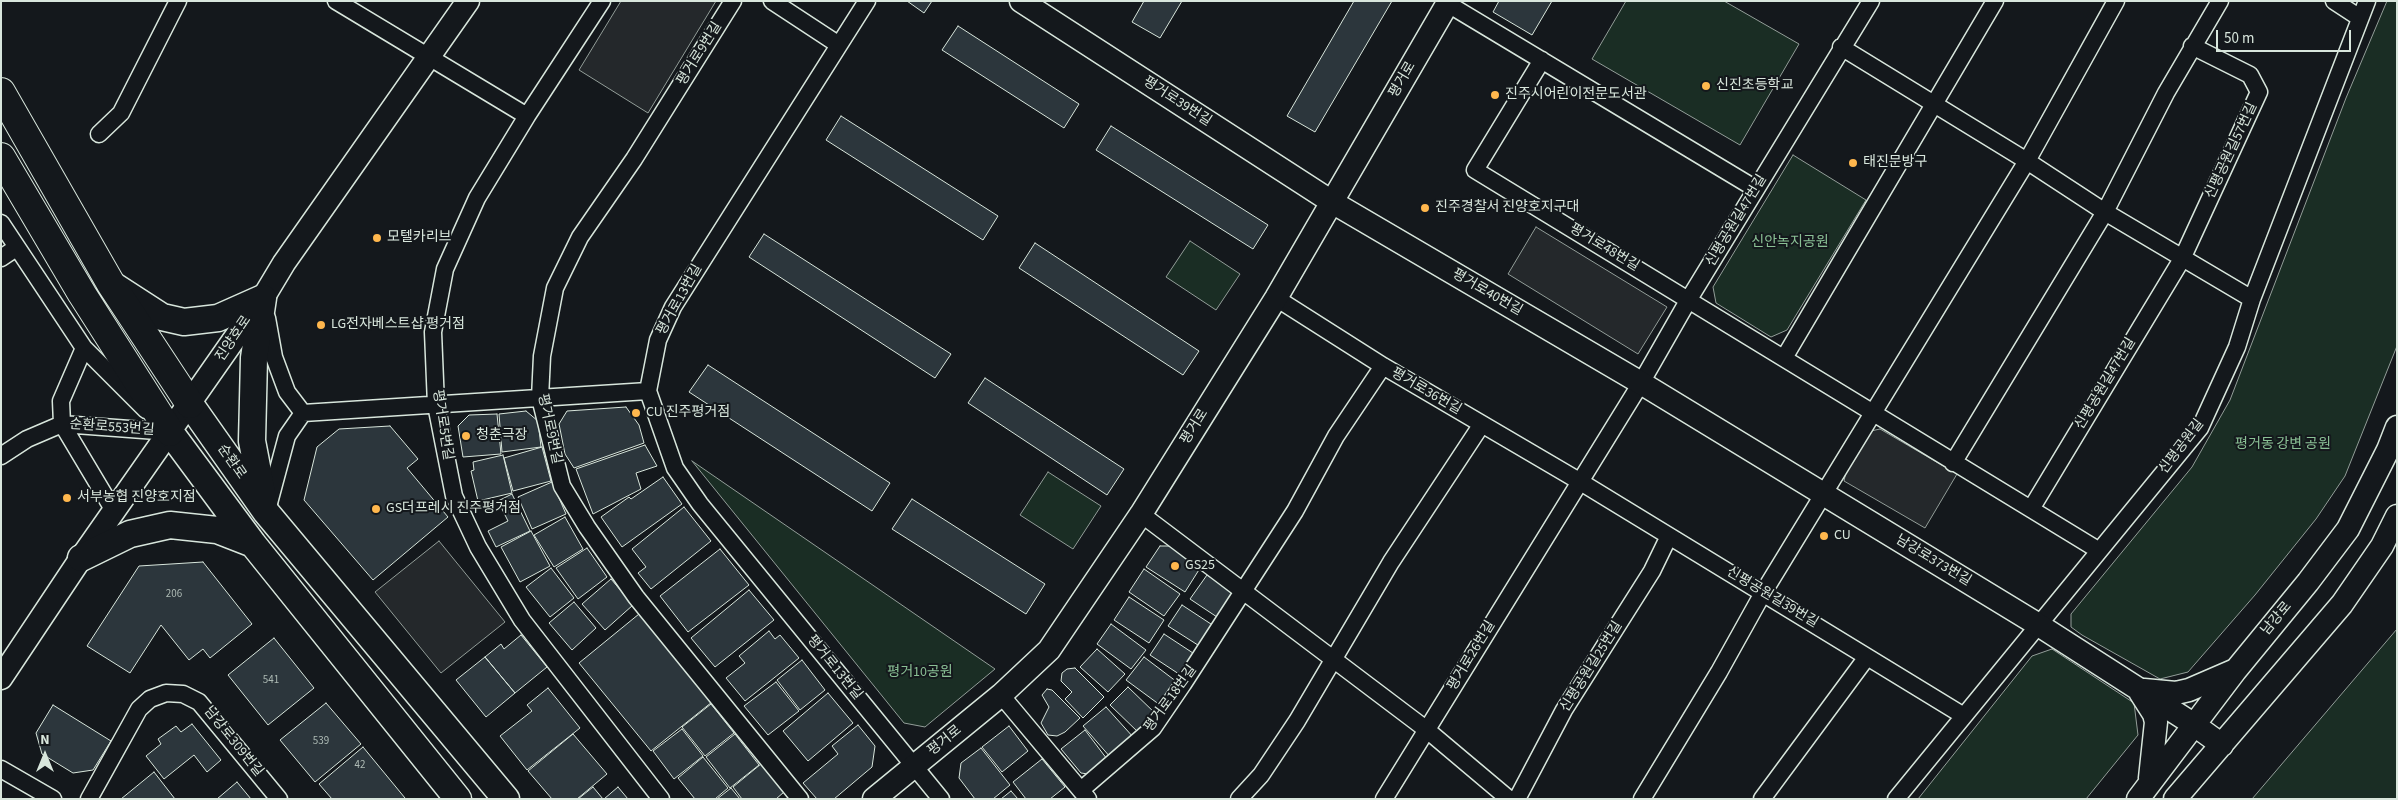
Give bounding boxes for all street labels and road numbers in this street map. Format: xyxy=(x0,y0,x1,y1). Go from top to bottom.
street label: 평거로9번길 xyxy=(674,19,726,89)
street label: 평거로 xyxy=(1386,59,1420,101)
street label: 평거로39번길 xyxy=(1140,74,1214,130)
street label: 신평공원길57번길 xyxy=(2202,100,2262,202)
street label: 신평공원길47번길 xyxy=(1703,172,1771,270)
street label: 평거로48번길 xyxy=(1566,221,1642,275)
street label: 평거로13번길 xyxy=(654,262,706,338)
street label: 평거로40번길 xyxy=(1449,266,1525,320)
street label: 진양호로 xyxy=(213,313,255,365)
street label: 신평공원길47번길 xyxy=(2072,335,2140,433)
street label: 평거로36번길 xyxy=(1388,365,1464,419)
street label: 평거로5번길 xyxy=(428,388,456,462)
street label: 평거로9번길 xyxy=(533,392,565,466)
street label: 평거로 xyxy=(1178,406,1212,448)
street label: 신평공원길 xyxy=(2156,416,2208,478)
street label: 순환로553번길 xyxy=(69,417,155,439)
street label: 순환로 xyxy=(213,441,249,483)
street label: 남강로373번길 xyxy=(1892,532,1974,590)
street label: 신평공원길39번길 xyxy=(1723,564,1821,632)
street label: 남강로 xyxy=(2258,599,2296,639)
street label: 평거로26번길 xyxy=(1445,618,1499,694)
street label: 신평공원길25번길 xyxy=(1557,618,1627,716)
street label: 평거로13번길 xyxy=(803,632,865,704)
street label: 평거로18번길 xyxy=(1141,662,1201,736)
street label: 남강로309번길 xyxy=(200,704,266,780)
street label: 평거로 xyxy=(925,722,965,760)

